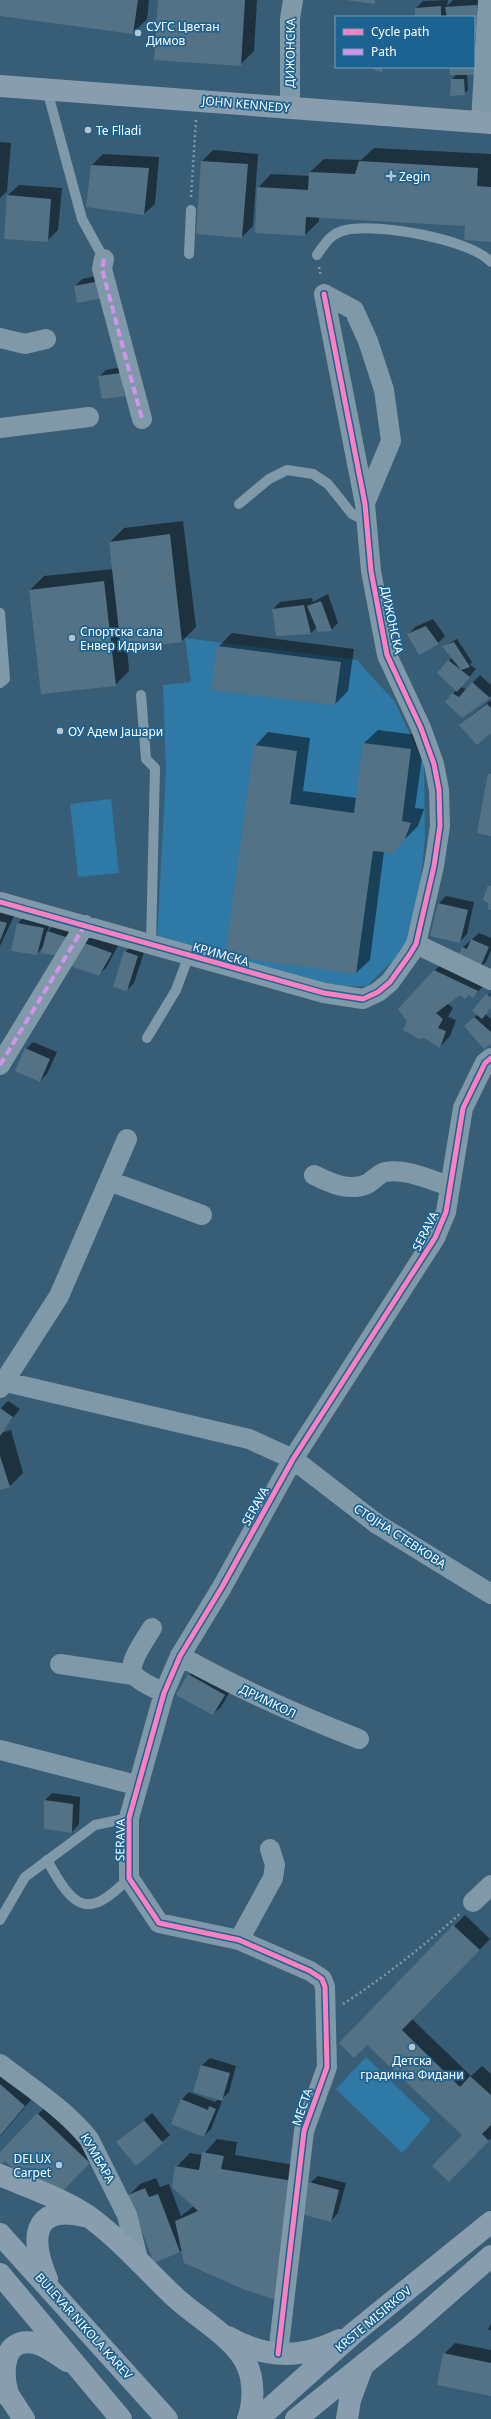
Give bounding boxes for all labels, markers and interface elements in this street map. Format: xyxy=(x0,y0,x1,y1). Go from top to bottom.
legend xyxy=(335,16,475,68)
place label: СУГС Цветан Димов xyxy=(146,18,220,49)
street label: ДИЖОНСКА xyxy=(281,18,299,88)
text: Cycle path xyxy=(371,23,429,40)
marker: СУГС Цветан Димов xyxy=(133,28,143,38)
text: Path xyxy=(371,43,397,60)
street label: JOHN KENNEDY xyxy=(200,92,291,116)
place label: Te Flladi xyxy=(96,122,141,139)
marker: Te Flladi xyxy=(83,125,93,135)
place label: Zegin xyxy=(399,168,431,185)
marker: Zegin xyxy=(386,171,396,181)
street label: ДИЖОНСКА xyxy=(376,584,408,656)
place label: Спортска сала Енвер Идризи xyxy=(80,623,163,654)
marker: Спортска сала Енвер Идризи xyxy=(67,633,77,643)
place label: ОУ Адем Јашари xyxy=(68,723,163,740)
marker: ОУ Адем Јашари xyxy=(55,726,65,736)
street label: КРИМСКА xyxy=(191,938,251,970)
street label: SERAVA xyxy=(408,1208,442,1254)
street label: SERAVA xyxy=(237,1483,273,1529)
street label: СТОЈНА СТЕВКОВА xyxy=(351,1500,450,1572)
street label: ДРИМКОЛ xyxy=(237,1680,299,1722)
street label: SERAVA xyxy=(111,1818,129,1861)
marker: Детска градинка Фидани xyxy=(407,2042,417,2052)
place label: Детска градинка Фидани xyxy=(360,2052,464,2083)
street label: МЕСТА xyxy=(288,2086,316,2128)
street label: КУМБАРА xyxy=(77,2130,119,2186)
place label: DELUX Carpet xyxy=(13,2150,52,2181)
marker: DELUX Carpet xyxy=(54,2160,64,2170)
street label: BULEVAR NIKOLA KAREV xyxy=(32,2269,137,2383)
street label: KRSTE MISIRKOV xyxy=(331,2282,415,2356)

